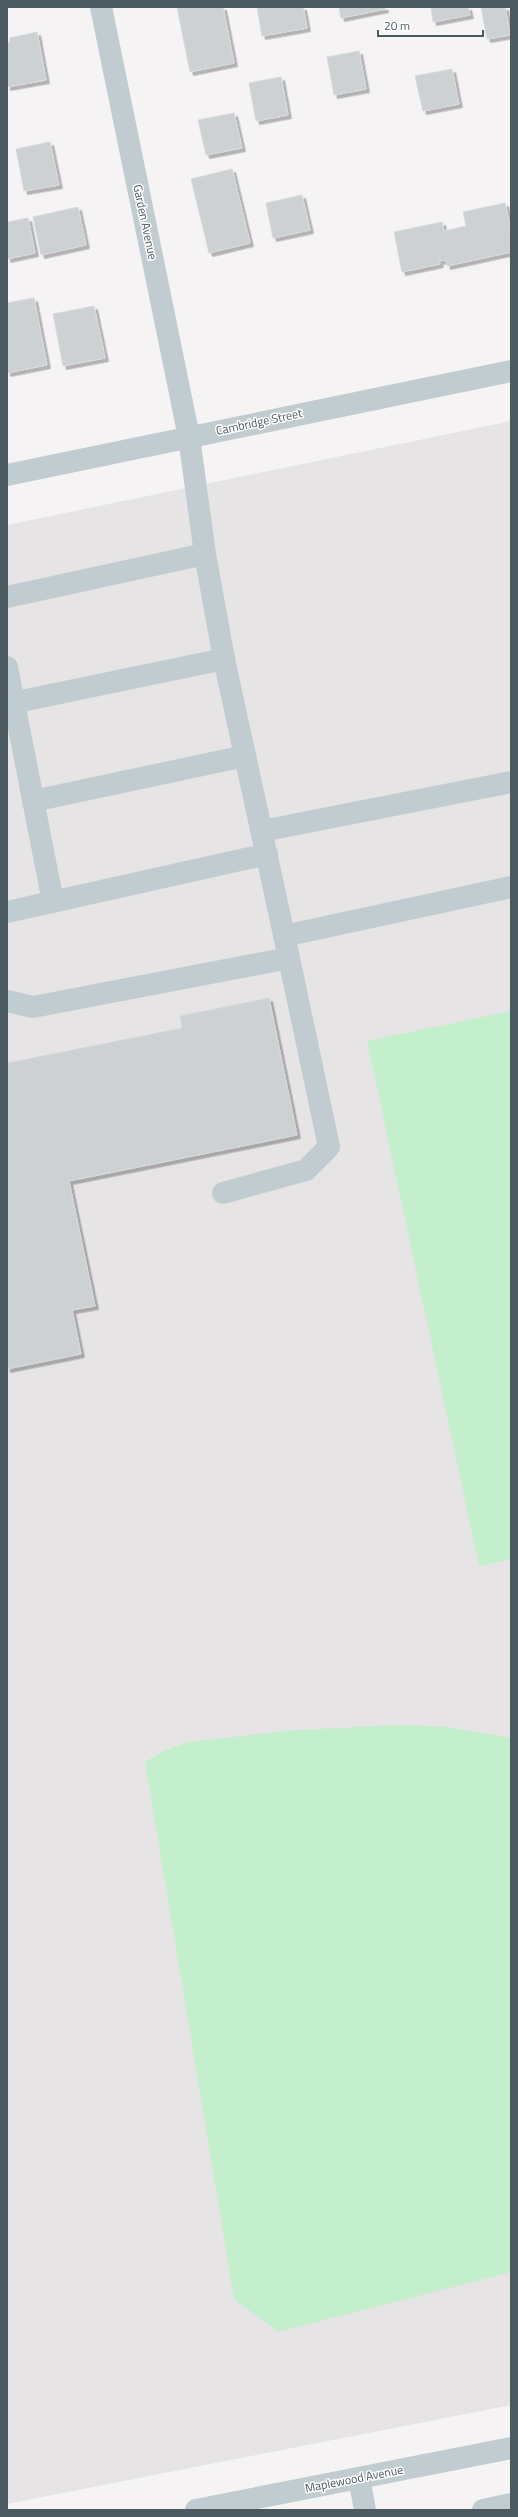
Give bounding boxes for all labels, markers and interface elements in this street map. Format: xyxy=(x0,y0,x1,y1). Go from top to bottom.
scale bar xyxy=(378,12,483,38)
text: 20 m xyxy=(384,16,410,35)
street label: Garden Avenue xyxy=(128,183,163,261)
street label: Cambridge Street xyxy=(214,403,305,440)
street label: Maplewood Avenue xyxy=(303,2460,405,2497)

